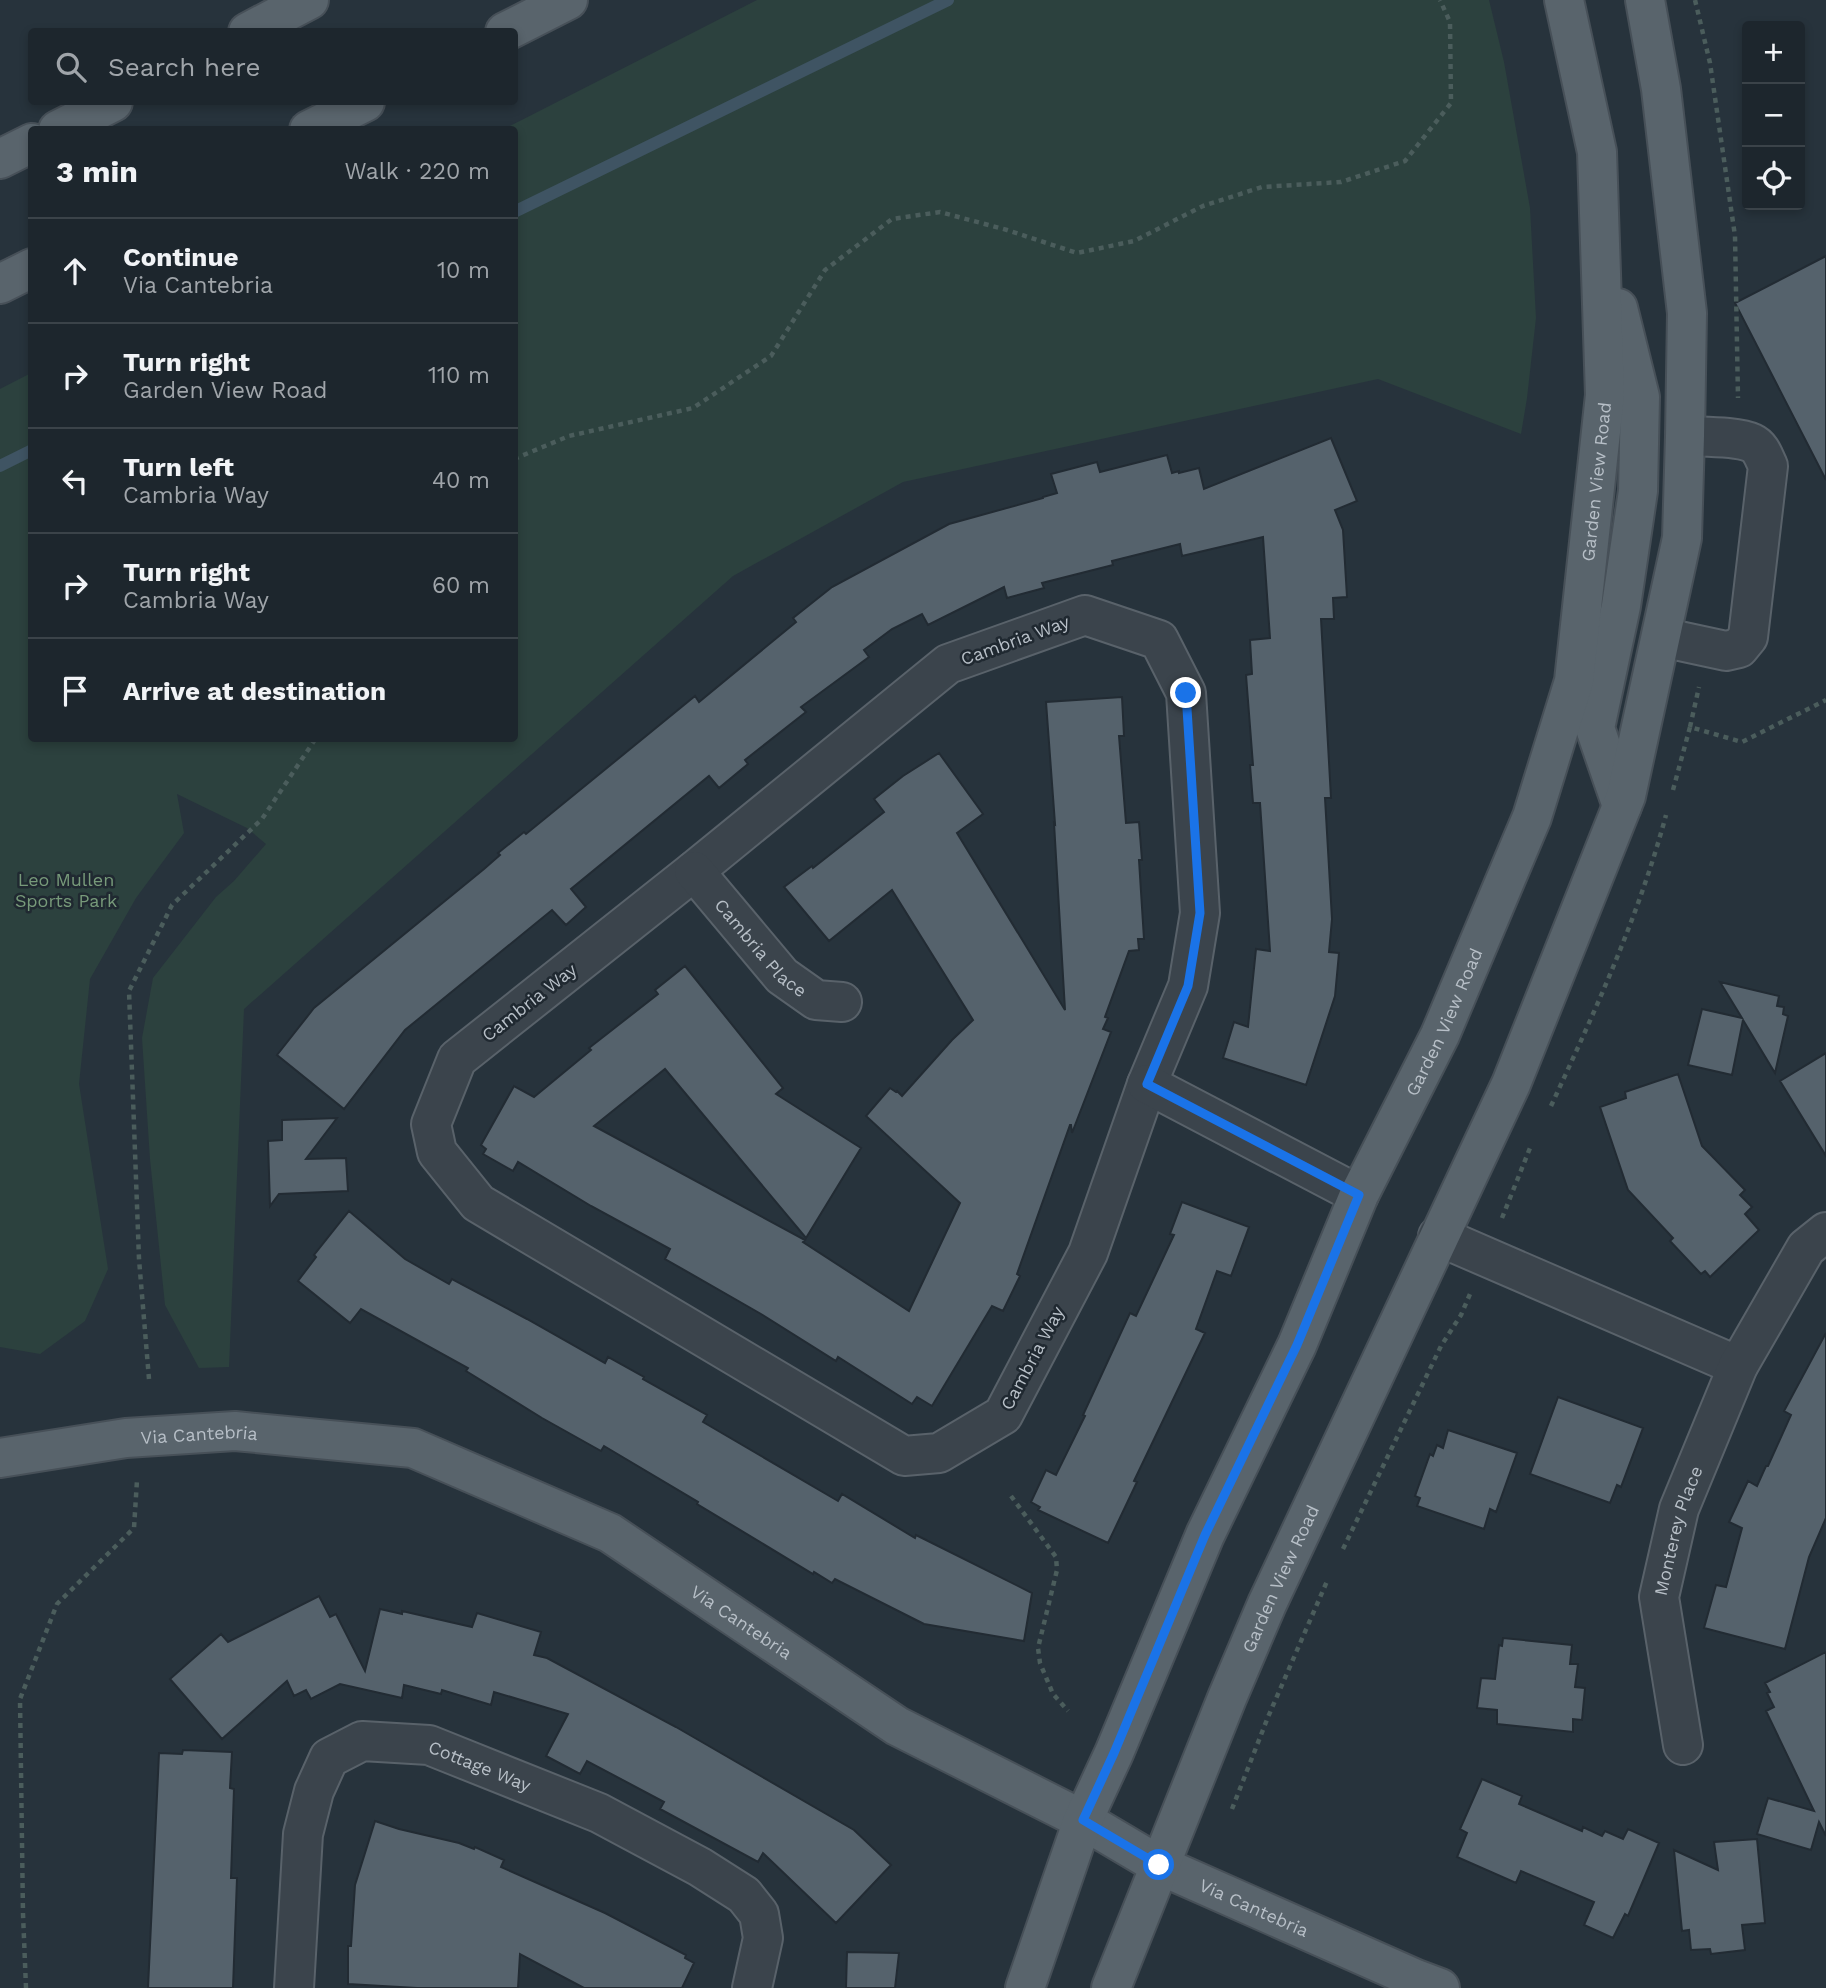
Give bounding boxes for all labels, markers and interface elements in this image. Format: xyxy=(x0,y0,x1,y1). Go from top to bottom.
map controls xyxy=(1742,21,1805,210)
button: + xyxy=(1742,21,1805,84)
search box xyxy=(28,28,518,105)
icon: search xyxy=(52,48,90,86)
text: Search here xyxy=(108,52,260,82)
button: − xyxy=(1742,84,1805,147)
button: locate xyxy=(1742,147,1805,210)
text: 3 min xyxy=(56,154,138,189)
text: Walk · 220 m xyxy=(344,158,490,185)
text: Continue xyxy=(123,242,239,272)
icon: ahead xyxy=(56,252,94,290)
text: 10 m xyxy=(437,257,490,284)
text: Via Cantebria xyxy=(123,272,273,299)
text: Turn right xyxy=(123,347,250,377)
icon: right xyxy=(56,357,94,395)
text: 110 m xyxy=(428,362,490,389)
text: Garden View Road xyxy=(123,377,327,404)
street label: Garden View Road xyxy=(1577,401,1615,562)
text: Turn left xyxy=(123,452,234,482)
icon: left xyxy=(56,462,94,500)
text: 40 m xyxy=(432,467,490,494)
text: Cambria Way xyxy=(123,482,269,509)
text: Turn right xyxy=(123,557,250,587)
icon: right xyxy=(56,567,94,605)
text: 60 m xyxy=(432,572,490,599)
text: Cambria Way xyxy=(123,587,269,614)
street label: Cambria Way xyxy=(958,610,1073,669)
icon: arrive xyxy=(56,672,94,710)
text: Arrive at destination xyxy=(123,676,386,706)
route end xyxy=(1170,677,1201,708)
park label: Leo Mullen Sports Park xyxy=(15,869,117,911)
street label: Cambria Place xyxy=(711,894,811,1001)
street label: Garden View Road xyxy=(1401,945,1486,1099)
street label: Cambria Way xyxy=(478,958,581,1045)
street label: Cambria Way xyxy=(996,1302,1068,1413)
street label: Via Cantebria xyxy=(140,1420,259,1448)
street label: Monterey Place xyxy=(1649,1463,1706,1597)
street label: Garden View Road xyxy=(1237,1501,1323,1656)
street label: Via Cantebria xyxy=(687,1580,796,1663)
street label: Cottage Way xyxy=(426,1736,535,1796)
route start xyxy=(1143,1849,1174,1880)
street label: Via Cantebria xyxy=(1196,1874,1312,1941)

